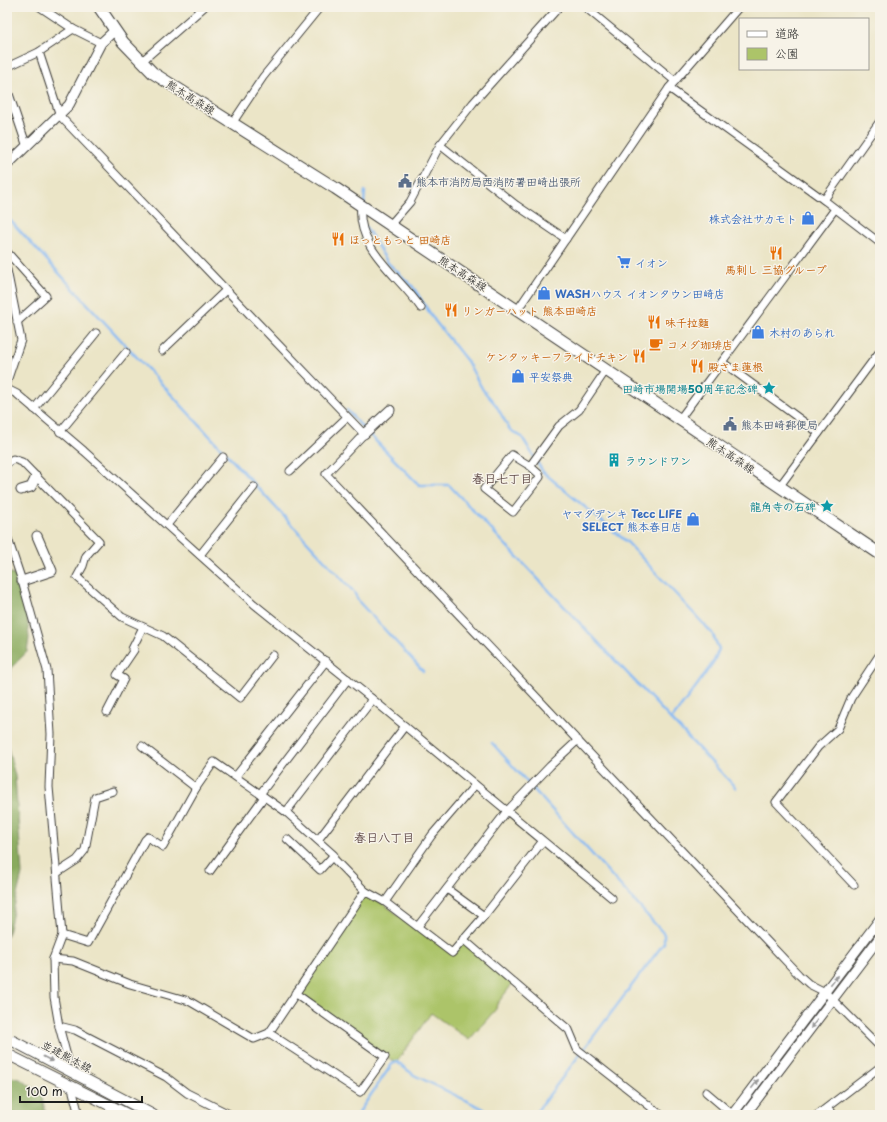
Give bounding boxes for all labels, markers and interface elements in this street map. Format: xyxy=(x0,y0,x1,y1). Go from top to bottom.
legend xyxy=(739,18,869,70)
text: 道路 xyxy=(775,24,799,42)
text: 公園 xyxy=(775,44,799,62)
street label: 熊本高森線 xyxy=(163,75,219,119)
public building icon: 熊本市消防局西消防署田崎出張所 xyxy=(397,173,413,189)
place label: 熊本市消防局西消防署田崎出張所 xyxy=(416,173,581,190)
place label: 株式会社サカモト xyxy=(709,210,797,227)
shop icon: 株式会社サカモト xyxy=(800,210,816,226)
restaurant icon: ほっともっと 田崎店 xyxy=(330,231,346,247)
place label: ほっともっと 田崎店 xyxy=(349,231,452,248)
restaurant icon: 馬刺し 三協グループ xyxy=(768,245,784,261)
street label: 熊本高森線 xyxy=(435,251,491,295)
supermarket icon: イオン xyxy=(616,254,632,270)
place label: イオン xyxy=(635,254,668,271)
place label: 馬刺し 三協グループ xyxy=(725,261,827,278)
shop icon: WASHハウス イオンタウン田崎店 xyxy=(536,285,552,301)
place label: WASHハウス イオンタウン田崎店 xyxy=(555,285,725,302)
restaurant icon: リンガーハット 熊本田崎店 xyxy=(443,302,459,318)
place label: リンガーハット 熊本田崎店 xyxy=(462,302,598,319)
restaurant icon: 味千拉麵 xyxy=(646,314,662,330)
place label: 味千拉麵 xyxy=(665,314,709,331)
shop icon: 木村のあられ xyxy=(750,324,766,340)
place label: 木村のあられ xyxy=(769,324,835,341)
cafe icon: コメダ珈琲店 xyxy=(648,336,664,352)
place label: コメダ珈琲店 xyxy=(667,336,733,353)
place label: ケンタッキーフライドチキン xyxy=(486,348,628,365)
restaurant icon: ケンタッキーフライドチキン xyxy=(631,348,647,364)
restaurant icon: 殿さま蓮根 xyxy=(689,358,705,374)
place label: 殿さま蓮根 xyxy=(708,358,764,375)
shop icon: 平安祭典 xyxy=(510,368,526,384)
place label: 平安祭典 xyxy=(529,368,573,385)
place label: 田崎市場開場50周年記念碑 xyxy=(622,380,758,397)
place icon: 田崎市場開場50周年記念碑 xyxy=(761,380,777,396)
public building icon: 熊本田崎郵便局 xyxy=(722,416,738,432)
place label: 熊本田崎郵便局 xyxy=(741,416,818,433)
street label: 熊本高森線 xyxy=(703,433,759,477)
building icon: ラウンドワン xyxy=(606,452,622,468)
place label: ラウンドワン xyxy=(625,452,691,469)
district label: 春日七丁目 xyxy=(472,469,532,487)
place label: 龍角寺の石碑 xyxy=(750,498,816,515)
place icon: 龍角寺の石碑 xyxy=(819,498,835,514)
place label: ヤマダデンキ Tecc LIFE SELECT 熊本春日店 xyxy=(561,505,682,535)
shop icon: ヤマダデンキ Tecc LIFE SELECT 熊本春日店 xyxy=(685,511,701,527)
district label: 春日八丁目 xyxy=(354,828,414,846)
one-way arrow xyxy=(829,975,838,986)
one-way arrow xyxy=(810,1018,818,1029)
street label: 並建熊本線 xyxy=(39,1036,95,1076)
one-way arrow xyxy=(42,1056,53,1063)
scale bar xyxy=(20,1078,142,1104)
one-way arrow xyxy=(751,1078,759,1089)
text: 100 m xyxy=(26,1082,63,1100)

